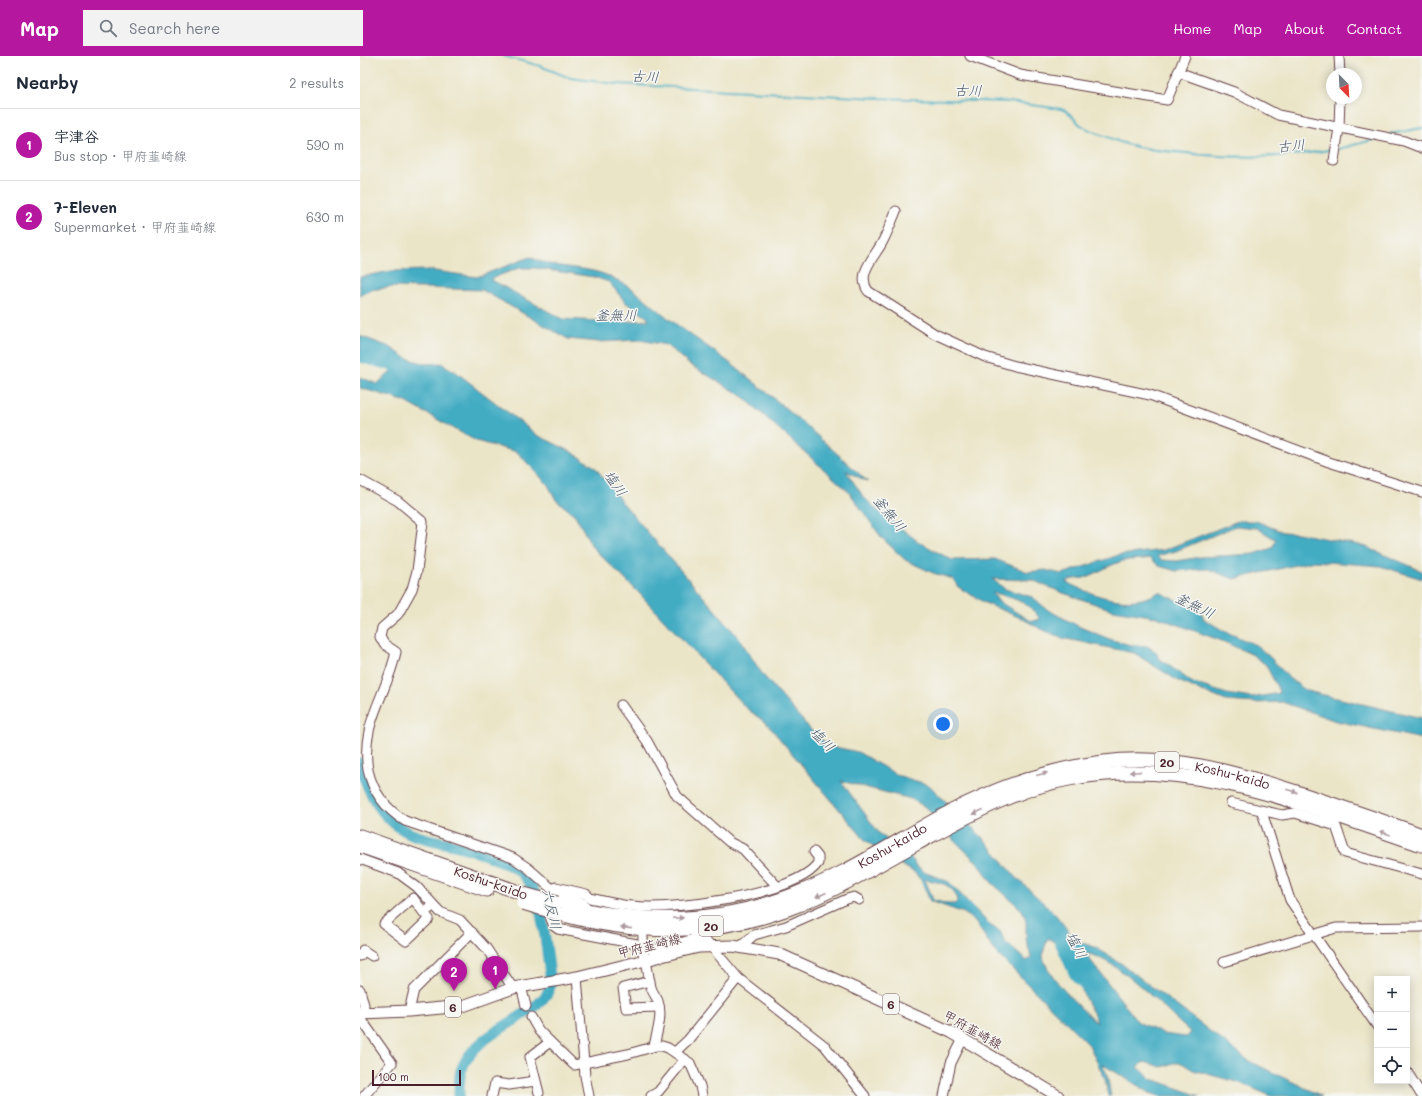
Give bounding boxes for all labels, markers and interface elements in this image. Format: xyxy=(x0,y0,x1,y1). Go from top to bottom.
search box xyxy=(83,10,363,46)
text: Map xyxy=(20,16,59,41)
icon: search xyxy=(97,17,119,39)
text: Search here xyxy=(129,18,220,38)
text: Home xyxy=(1173,19,1211,38)
text: Map xyxy=(1233,19,1262,38)
text: About xyxy=(1284,19,1325,38)
text: Contact xyxy=(1347,19,1402,38)
water label: 古川 xyxy=(631,66,659,86)
north arrow xyxy=(1326,68,1362,104)
text: Nearby xyxy=(16,71,78,93)
text: 2 results xyxy=(289,74,344,91)
water label: 古川 xyxy=(954,80,982,100)
text: 宇津谷 xyxy=(54,126,99,146)
water label: 古川 xyxy=(1276,134,1306,156)
text: 1 xyxy=(26,136,32,153)
text: 590 m xyxy=(306,136,344,153)
text: Bus stop · 甲府韮崎線 xyxy=(54,147,186,164)
text: 7-Eleven xyxy=(54,197,117,217)
text: 2 xyxy=(25,208,33,225)
text: 630 m xyxy=(306,208,344,225)
text: Supermarket · 甲府韮崎線 xyxy=(54,218,216,235)
water label: 釜無川 xyxy=(595,305,637,324)
water label: 塩川 xyxy=(600,466,632,500)
water label: 釜無川 xyxy=(869,491,911,535)
water label: 釜無川 xyxy=(1172,587,1218,623)
your location xyxy=(933,714,953,734)
water label: 塩川 xyxy=(806,722,840,756)
road number: 20 xyxy=(1155,752,1179,772)
street label: Koshu-kaido xyxy=(1194,757,1273,792)
one-way arrow xyxy=(1129,769,1141,776)
one-way arrow xyxy=(1035,770,1048,776)
one-way arrow xyxy=(1287,788,1299,794)
one-way arrow xyxy=(972,809,984,815)
street label: Koshu-kaido xyxy=(854,818,930,871)
one-way arrow xyxy=(1379,830,1391,836)
street label: Koshu-kaido xyxy=(452,861,530,903)
water label: 六反川 xyxy=(538,886,566,932)
one-way arrow xyxy=(815,892,827,898)
one-way arrow xyxy=(672,915,684,922)
road number: 20 xyxy=(699,916,723,936)
one-way arrow xyxy=(620,924,632,931)
water label: 塩川 xyxy=(1062,928,1092,962)
street label: 甲府韮崎線 xyxy=(615,929,684,961)
pin: 1 xyxy=(482,956,508,989)
pin: 2 xyxy=(441,958,467,991)
map controls xyxy=(1374,976,1410,1084)
button: + xyxy=(1374,976,1410,1012)
road number: 6 xyxy=(883,994,899,1014)
road number: 6 xyxy=(445,997,461,1017)
street label: 甲府韮崎線 xyxy=(940,1006,1006,1053)
button: − xyxy=(1374,1012,1410,1048)
button: locate xyxy=(1374,1048,1410,1084)
scale bar xyxy=(372,1068,461,1087)
text: 100 m xyxy=(378,1069,409,1084)

